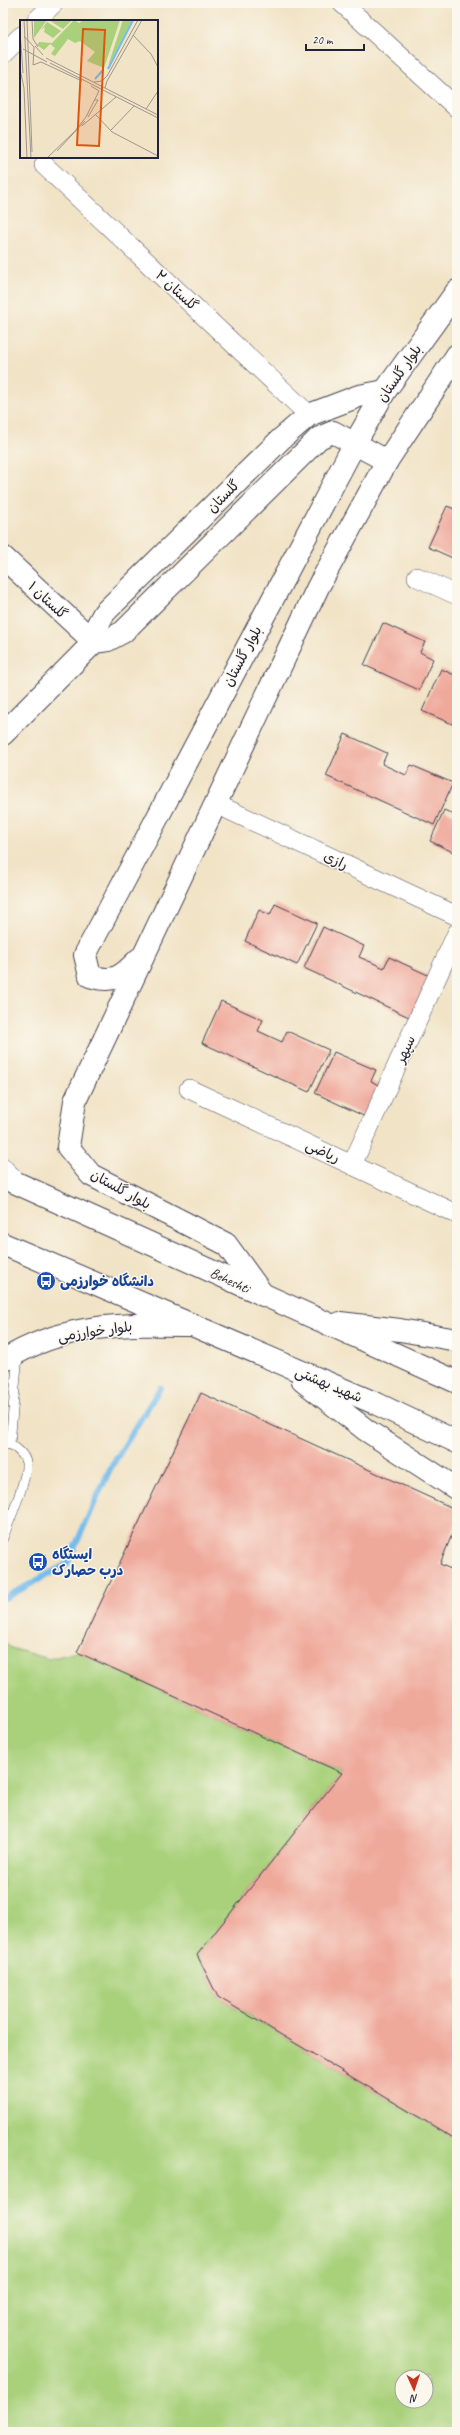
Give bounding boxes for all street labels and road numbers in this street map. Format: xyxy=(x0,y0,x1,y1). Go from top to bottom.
street label: گلستان ۲ xyxy=(152,266,201,314)
street label: بلوار گلستان xyxy=(373,341,425,405)
street label: گلستان xyxy=(203,476,243,516)
street label: گلستان ۱ xyxy=(24,578,71,623)
street label: بلوار گلستان xyxy=(219,623,265,689)
street label: رازی xyxy=(321,848,351,873)
street label: سپهر xyxy=(392,1033,420,1067)
street label: ریاضی xyxy=(303,1136,343,1167)
street label: بلوار گلستان xyxy=(88,1166,154,1213)
street label: Beheshti xyxy=(207,1264,254,1298)
street label: بلوار خوارزمی xyxy=(57,1318,133,1345)
street label: شهید بهشتی xyxy=(293,1363,365,1406)

